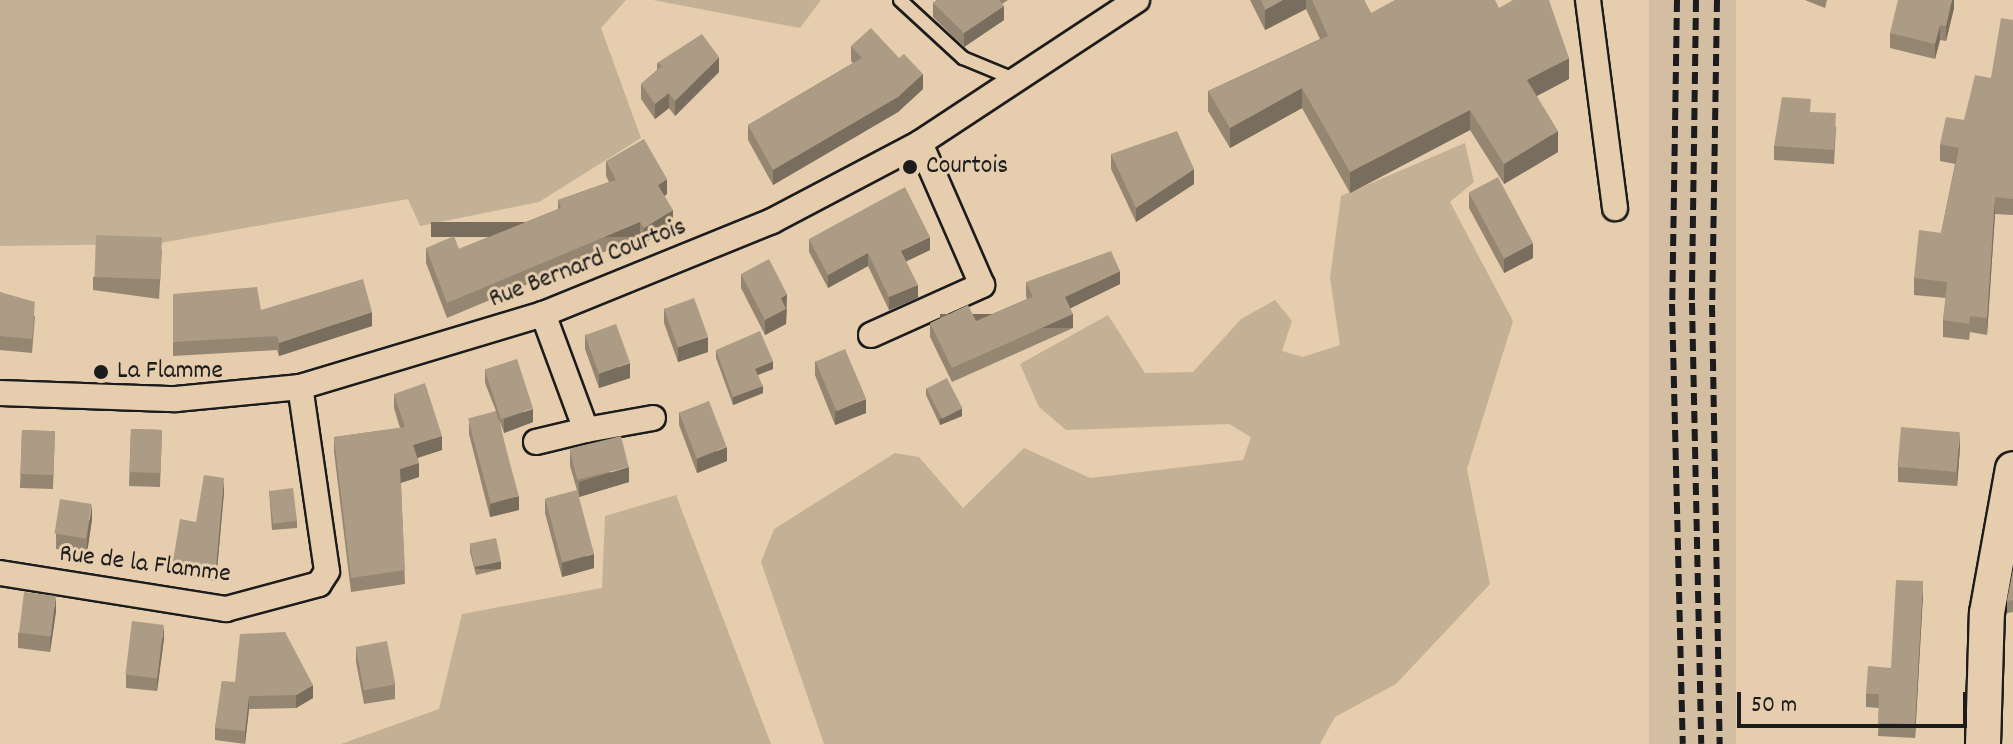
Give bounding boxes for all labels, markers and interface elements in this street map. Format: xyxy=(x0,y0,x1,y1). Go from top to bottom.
place label: Courtois xyxy=(926,151,1008,183)
marker: Courtois xyxy=(901,158,919,176)
street label: Rue Bernard Courtois xyxy=(485,212,691,316)
place label: La Flamme xyxy=(117,356,223,388)
marker: La Flamme xyxy=(92,363,110,381)
street label: Rue de la Flamme xyxy=(58,539,232,591)
scale bar xyxy=(1741,676,1971,726)
text: 50 m xyxy=(1751,689,1797,723)

